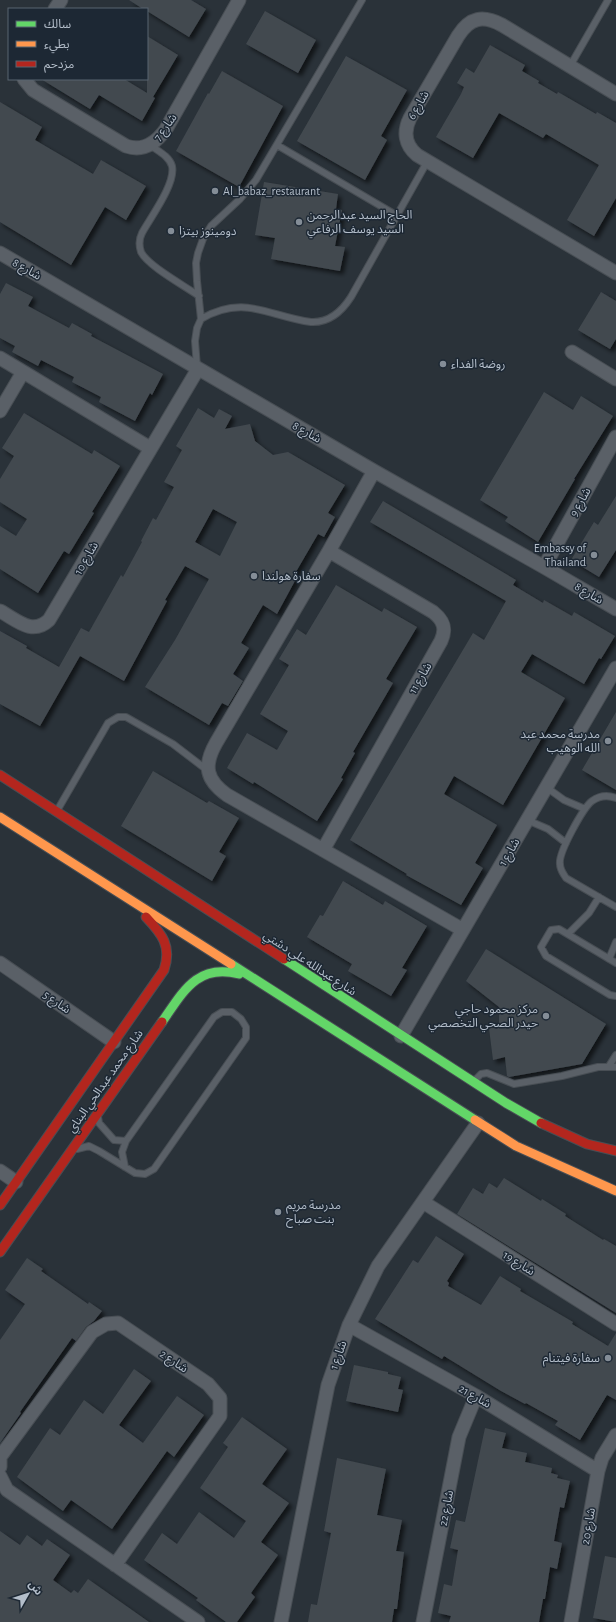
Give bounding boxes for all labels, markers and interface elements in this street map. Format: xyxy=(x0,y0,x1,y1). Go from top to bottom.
legend xyxy=(8,8,148,80)
text: سالك xyxy=(44,18,71,30)
text: بطيء xyxy=(44,38,70,54)
text: مزدحم xyxy=(44,58,74,73)
street label: شارع 6 xyxy=(405,89,434,123)
street label: شارع 7 xyxy=(151,111,181,145)
place label: Al_babaz_restaurant xyxy=(223,185,320,197)
marker: Al_babaz_restaurant xyxy=(210,186,220,196)
place label: الحاج السيد عبدالرحمن السيد يوسف الرفاعي xyxy=(307,209,412,239)
marker: الحاج السيد عبدالرحمن السيد يوسف الرفاعي xyxy=(294,217,304,227)
place label: دومينوز بيتزا xyxy=(179,225,237,238)
marker: دومينوز بيتزا xyxy=(166,226,176,236)
street label: شارع 8 xyxy=(9,256,43,285)
place label: روضة الفداء xyxy=(451,358,506,371)
marker: روضة الفداء xyxy=(438,359,448,369)
street label: شارع 8 xyxy=(289,419,323,448)
street label: شارع 9 xyxy=(567,486,595,520)
street label: شارع 10 xyxy=(72,539,103,578)
place label: Embassy of Thailand xyxy=(534,542,587,568)
marker: Embassy of Thailand xyxy=(589,550,599,560)
place label: سفارة هولندا xyxy=(262,570,321,583)
marker: سفارة هولندا xyxy=(249,571,259,581)
street label: شارع 8 xyxy=(571,580,605,609)
street label: شارع 11 xyxy=(406,660,436,697)
place label: مدرسة محمد عبد الله الوهيب xyxy=(520,728,600,755)
marker: مدرسة محمد عبد الله الوهيب xyxy=(603,736,613,746)
street label: شارع 1 xyxy=(496,836,524,869)
street label: شارع عبدالله علي دشتي xyxy=(259,929,359,1001)
street label: شارع 5 xyxy=(39,988,73,1018)
place label: مركز محمود حاجي حيدر الصحي التخصصي xyxy=(428,1003,538,1033)
marker: مركز محمود حاجي حيدر الصحي التخصصي xyxy=(541,1011,551,1021)
street label: شارع محمد عبدالحي البناي xyxy=(65,1027,148,1137)
place label: مدرسة مريم بنت صباح xyxy=(286,1199,341,1228)
marker: مدرسة مريم بنت صباح xyxy=(273,1207,283,1217)
street label: شارع 19 xyxy=(499,1249,537,1280)
street label: شارع 1 xyxy=(327,1339,352,1372)
street label: شارع 2 xyxy=(156,1347,190,1377)
place label: سفارة فيتنام xyxy=(543,1352,600,1367)
marker: سفارة فيتنام xyxy=(603,1353,613,1363)
street label: شارع 21 xyxy=(455,1382,493,1413)
street label: شارع 22 xyxy=(437,1489,458,1528)
street label: شارع 20 xyxy=(579,1507,600,1546)
north arrow xyxy=(8,1574,48,1614)
text: ش xyxy=(26,1579,44,1598)

